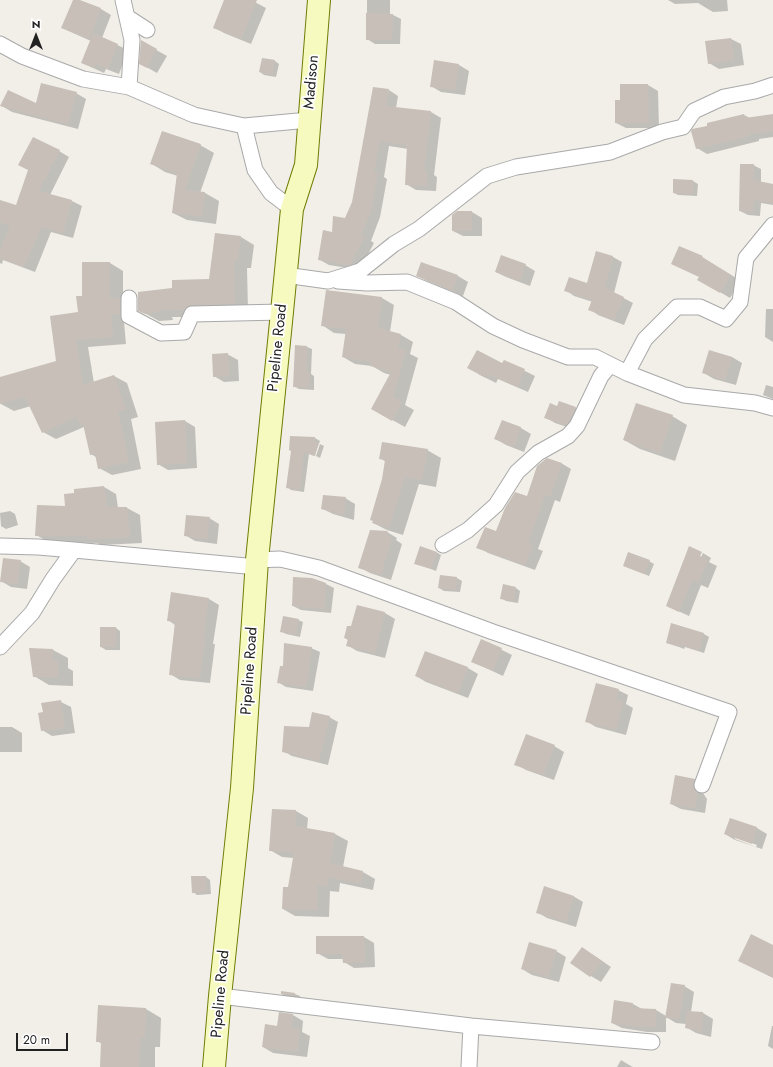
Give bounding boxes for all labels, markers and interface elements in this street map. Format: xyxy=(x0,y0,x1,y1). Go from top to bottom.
north arrow xyxy=(16,16,56,56)
text: N xyxy=(32,16,40,32)
street label: Madison xyxy=(301,54,323,110)
street label: Pipeline Road xyxy=(264,303,292,393)
street label: Pipeline Road xyxy=(238,626,262,716)
street label: Pipeline Road xyxy=(208,949,234,1039)
scale bar xyxy=(18,1025,70,1051)
text: 20 m xyxy=(23,1031,50,1049)

